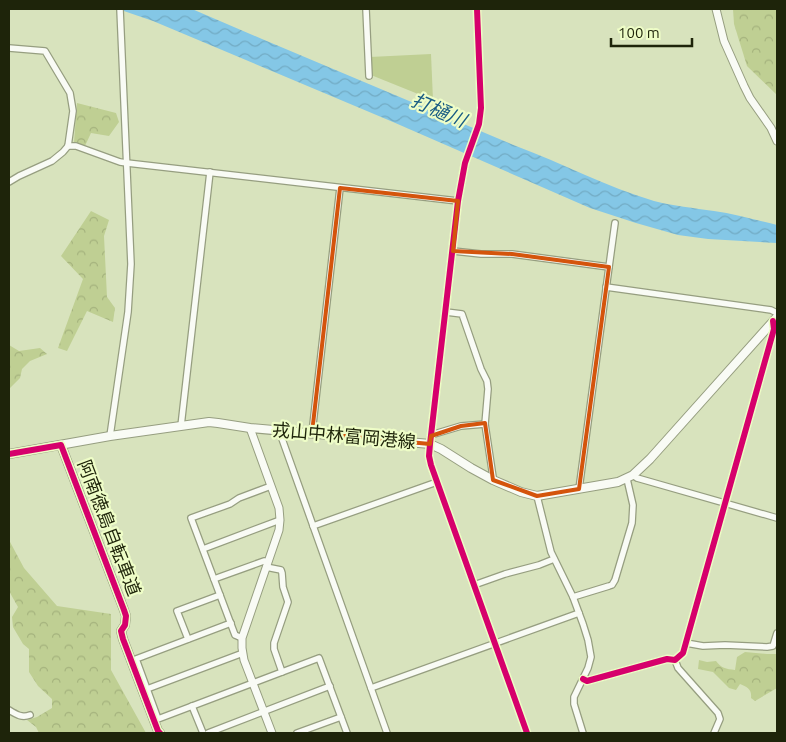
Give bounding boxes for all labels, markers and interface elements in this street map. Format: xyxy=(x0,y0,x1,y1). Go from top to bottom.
scale bar xyxy=(611,15,692,47)
text: 100 m xyxy=(618,24,660,41)
water label: 打樋川 xyxy=(408,89,471,132)
street label: 戎山中林富岡港線 xyxy=(271,419,417,451)
street label: 阿南徳島自転車道 xyxy=(75,457,145,598)

